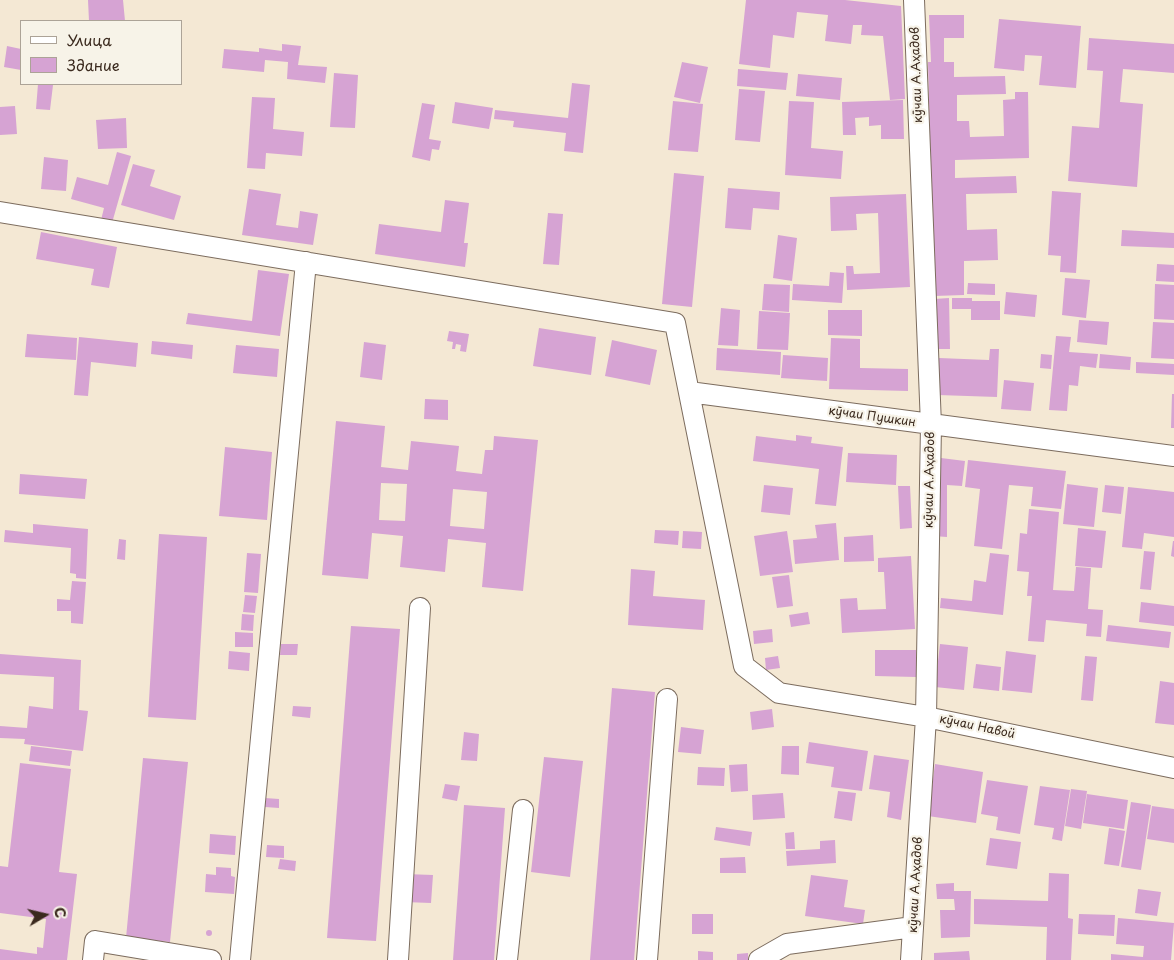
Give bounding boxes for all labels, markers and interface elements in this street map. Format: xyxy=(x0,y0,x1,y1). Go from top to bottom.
legend xyxy=(20,20,182,85)
street label: кӯчаи А.Аҳадов xyxy=(908,27,926,123)
text: Улица xyxy=(67,28,112,51)
text: Здание xyxy=(67,53,120,76)
street label: кӯчаи Пушкин xyxy=(827,404,917,430)
street label: кӯчаи А.Аҳадов xyxy=(922,432,938,528)
street label: кӯчаи Навоӣ xyxy=(938,712,1016,742)
street label: кӯчаи А.Аҳадов xyxy=(906,837,926,933)
north arrow xyxy=(20,890,70,940)
text: С xyxy=(49,906,72,919)

